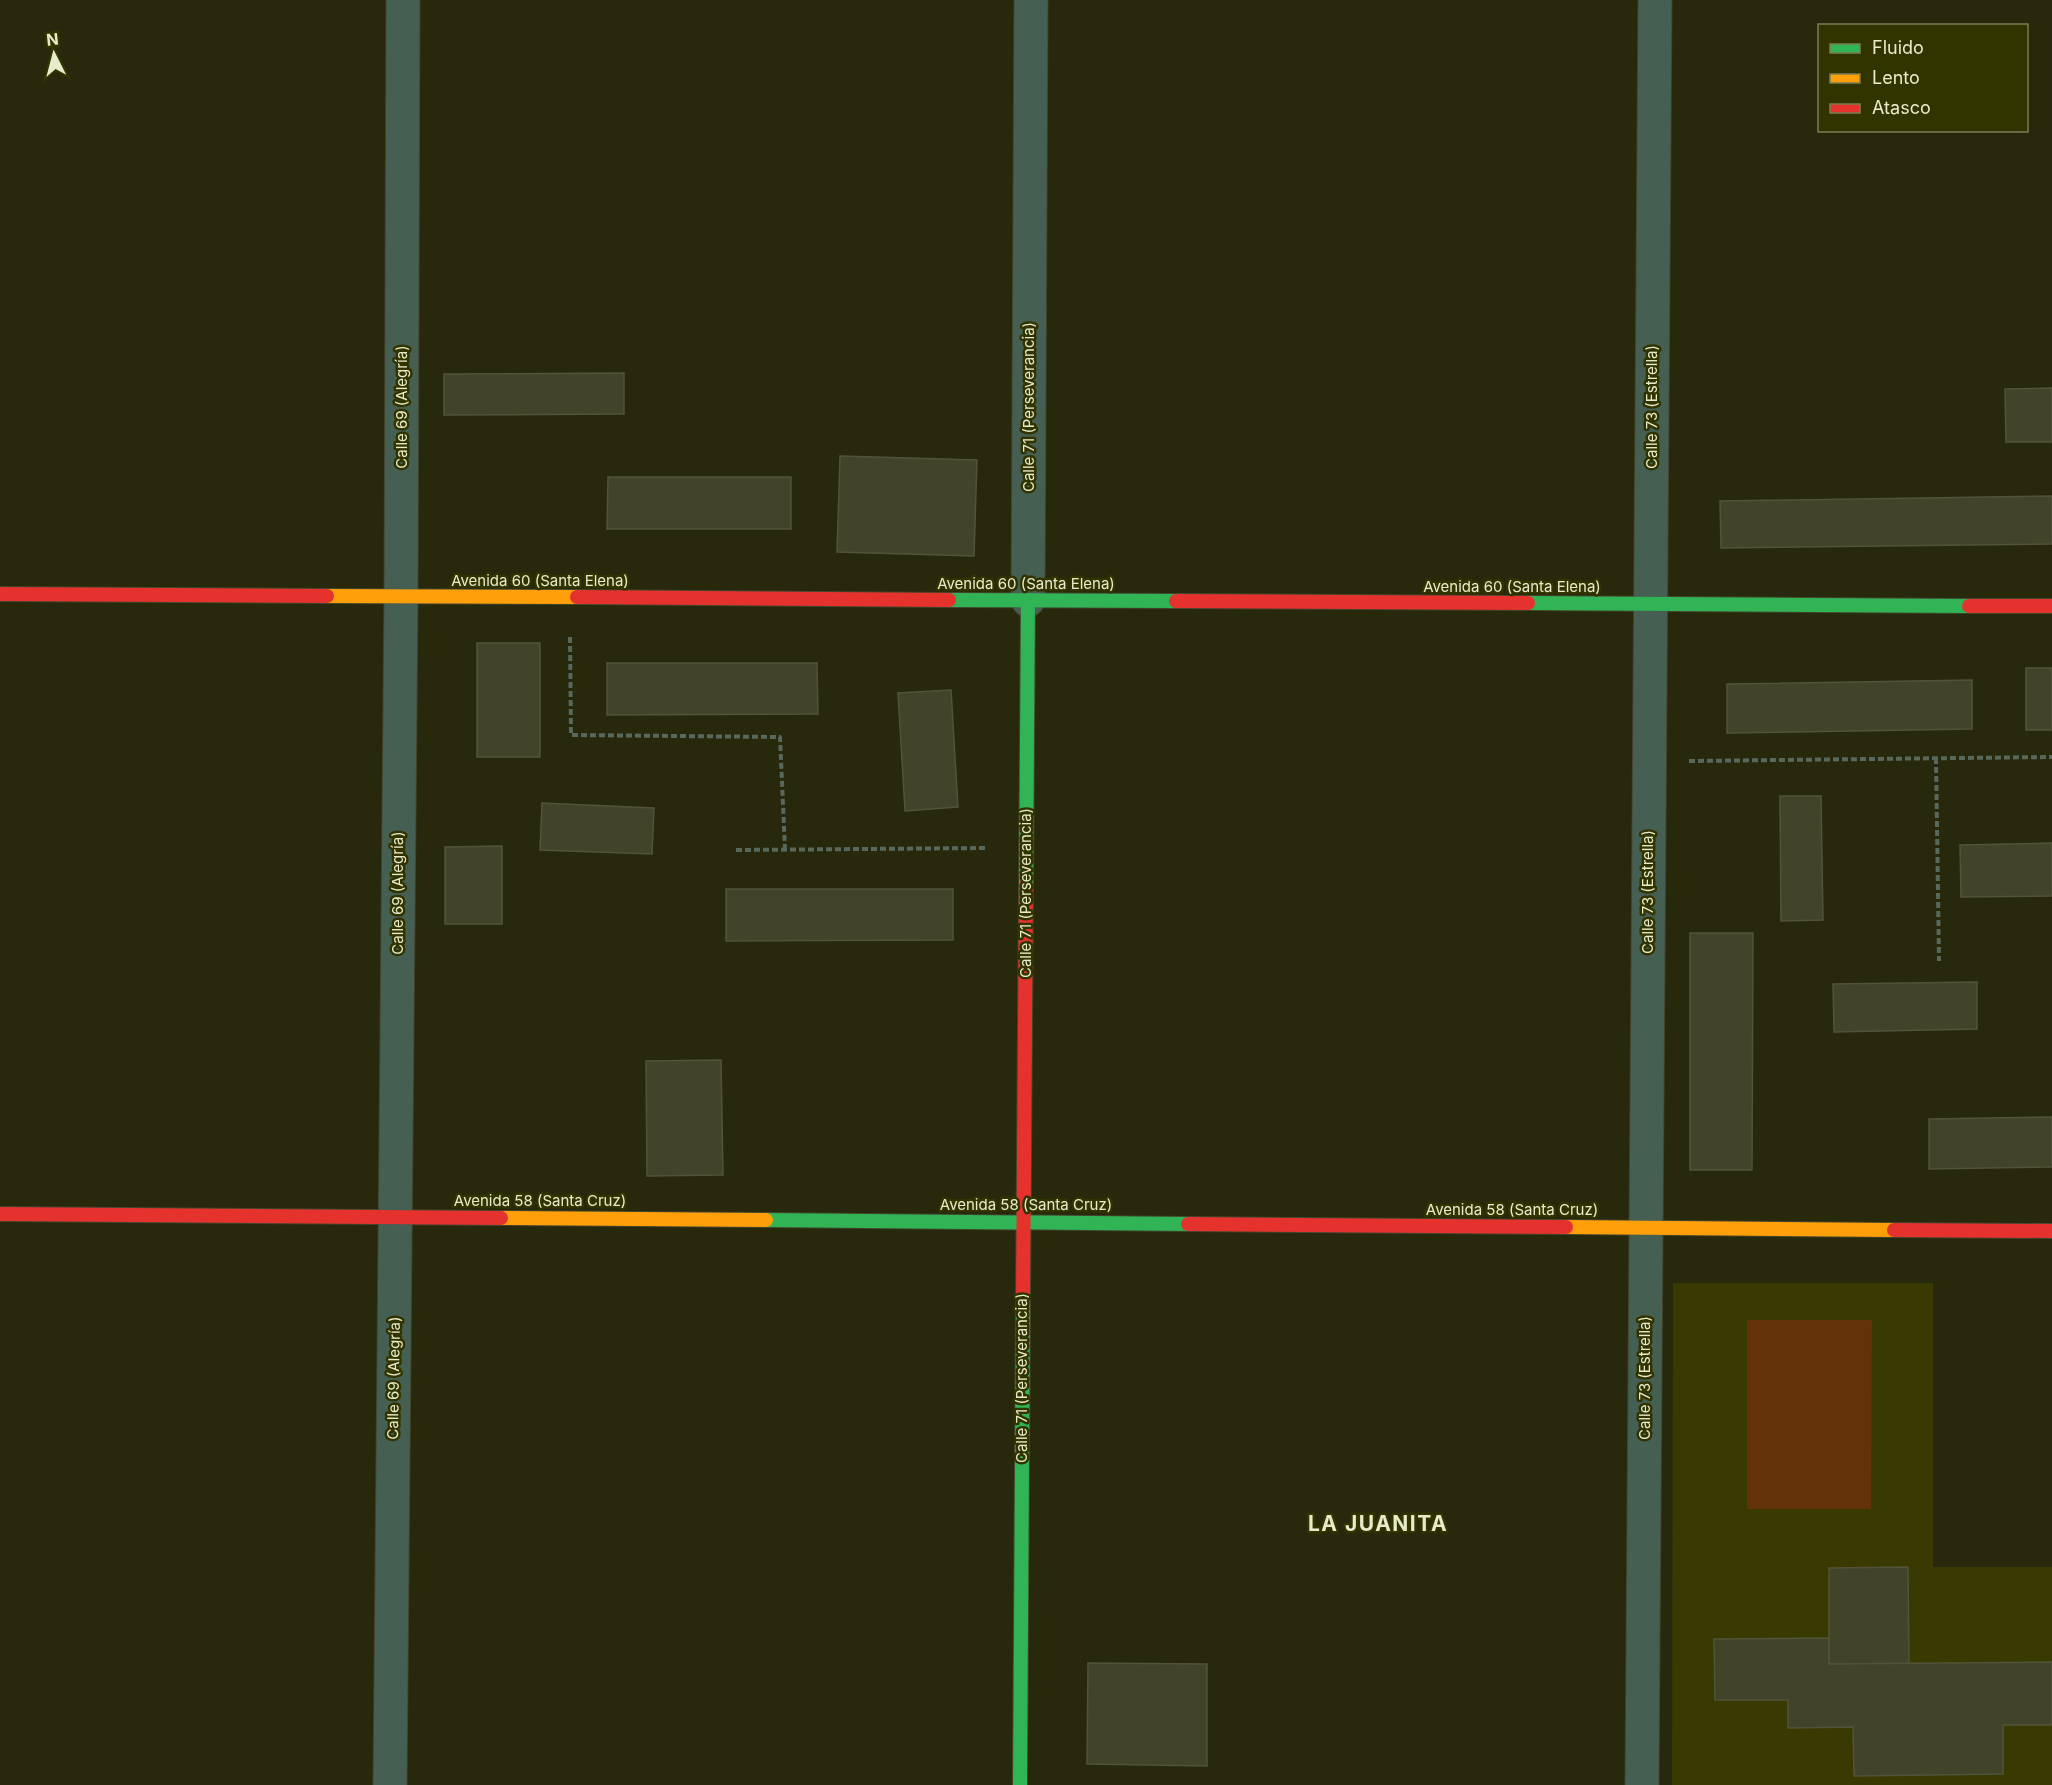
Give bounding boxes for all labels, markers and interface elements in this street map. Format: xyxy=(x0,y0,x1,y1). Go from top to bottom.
north arrow xyxy=(24,24,84,84)
legend xyxy=(1818,24,2028,132)
text: N xyxy=(45,28,60,50)
text: Fluido xyxy=(1872,37,1924,58)
text: Lento xyxy=(1872,67,1920,88)
text: Atasco xyxy=(1872,97,1931,118)
street label: Calle 71 (Perseverancia) xyxy=(1019,322,1038,492)
street label: Calle 69 (Alegría) xyxy=(392,345,411,469)
street label: Calle 73 (Estrella) xyxy=(1642,345,1661,469)
street label: Avenida 60 (Santa Elena) xyxy=(451,571,629,590)
street label: Avenida 60 (Santa Elena) xyxy=(937,574,1115,593)
street label: Avenida 60 (Santa Elena) xyxy=(1423,577,1601,596)
street label: Calle 71 (Perseverancia) xyxy=(1016,808,1035,978)
street label: Calle 73 (Estrella) xyxy=(1638,830,1657,954)
street label: Calle 69 (Alegría) xyxy=(388,831,407,955)
street label: Avenida 58 (Santa Cruz) xyxy=(454,1191,626,1210)
street label: Avenida 58 (Santa Cruz) xyxy=(940,1195,1112,1214)
street label: Avenida 58 (Santa Cruz) xyxy=(1426,1200,1598,1219)
street label: Calle 71 (Perseverancia) xyxy=(1012,1293,1031,1463)
street label: Calle 69 (Alegría) xyxy=(383,1316,404,1440)
street label: Calle 73 (Estrella) xyxy=(1635,1316,1654,1440)
district label: LA JUANITA xyxy=(1308,1511,1448,1536)

